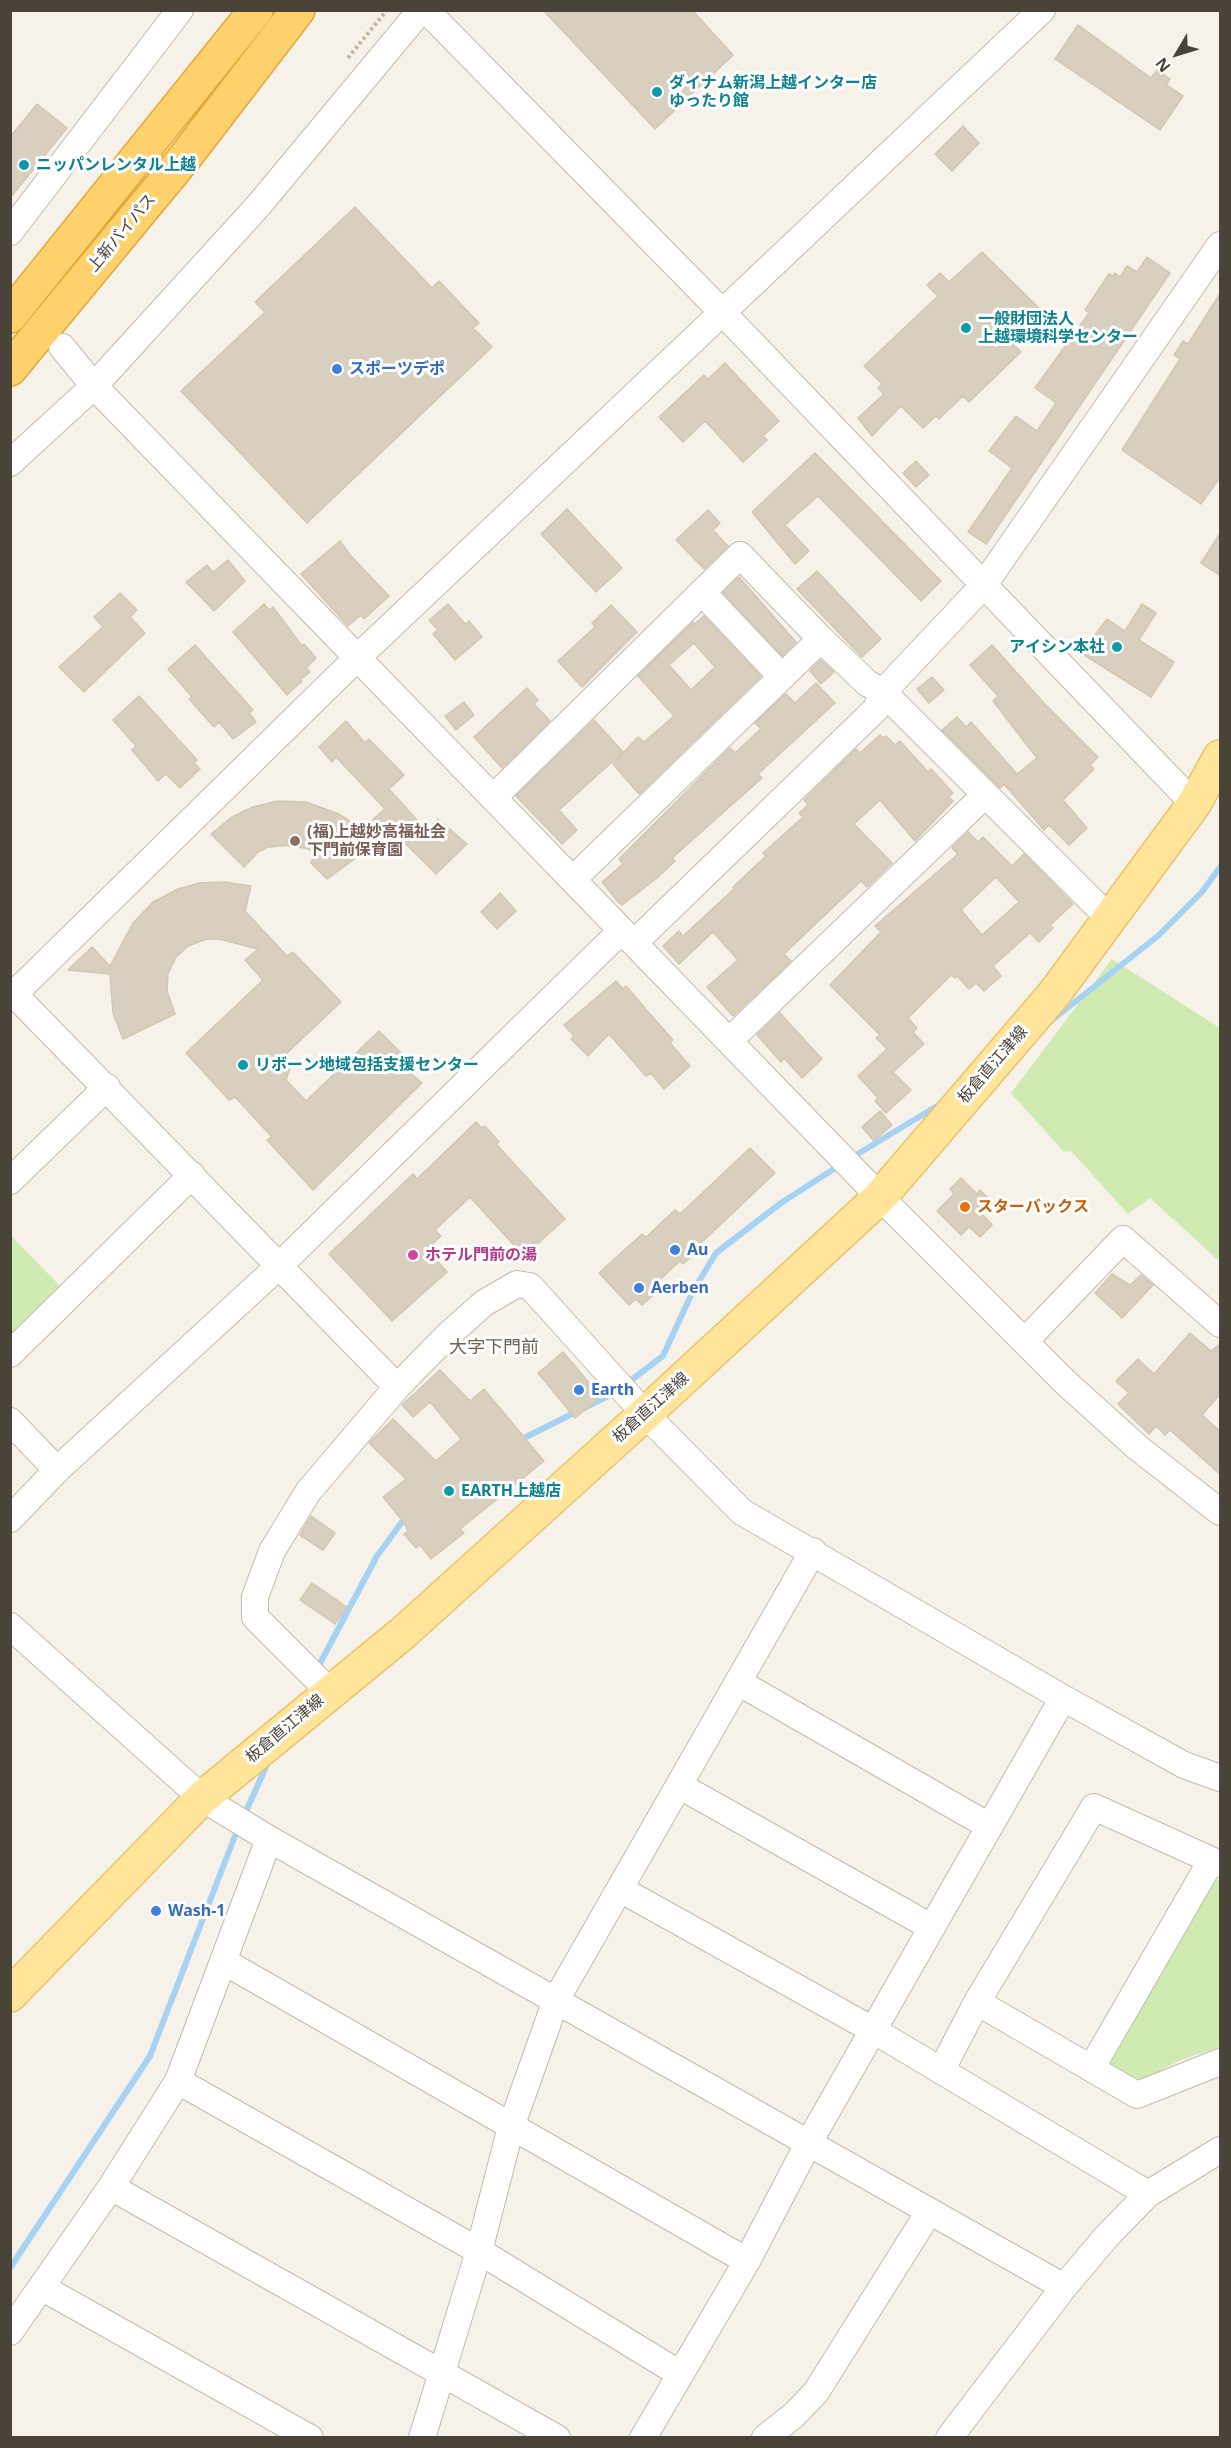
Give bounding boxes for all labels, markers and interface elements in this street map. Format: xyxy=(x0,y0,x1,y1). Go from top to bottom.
north arrow xyxy=(1147,24,1207,84)
text: N xyxy=(1150,53,1175,77)
place label: ダイナム新潟上越インター店 ゆったり館 xyxy=(669,73,877,111)
marker: ダイナム新潟上越インター店 ゆったり館 xyxy=(650,85,664,99)
place label: ニッパンレンタル上越 xyxy=(36,155,196,175)
marker: ニッパンレンタル上越 xyxy=(17,158,31,172)
street label: 上新バイパス xyxy=(84,190,160,276)
place label: 一般財団法人 上越環境科学センター xyxy=(978,309,1138,347)
marker: 一般財団法人 上越環境科学センター xyxy=(959,321,973,335)
place label: スポーツデポ xyxy=(349,359,445,379)
marker: スポーツデポ xyxy=(330,362,344,376)
place label: アイシン本社 xyxy=(1009,637,1105,657)
marker: アイシン本社 xyxy=(1110,640,1124,654)
place label: (福)上越妙高福祉会 下門前保育園 xyxy=(307,822,446,860)
marker: (福)上越妙高福祉会 下門前保育園 xyxy=(288,834,302,848)
street label: 板倉直江津線 xyxy=(954,1022,1032,1108)
place label: リボーン地域包括支援センター xyxy=(255,1055,479,1075)
marker: リボーン地域包括支援センター xyxy=(236,1058,250,1072)
place label: スターバックス xyxy=(977,1197,1089,1217)
marker: スターバックス xyxy=(958,1200,972,1214)
place label: Au xyxy=(687,1240,708,1260)
marker: Au xyxy=(668,1243,682,1257)
place label: ホテル門前の湯 xyxy=(425,1245,537,1265)
marker: ホテル門前の湯 xyxy=(406,1248,420,1262)
place label: Aerben xyxy=(651,1278,709,1298)
marker: Aerben xyxy=(632,1281,646,1295)
district label: 大字下門前 xyxy=(449,1337,539,1359)
street label: 板倉直江津線 xyxy=(609,1369,693,1447)
place label: Earth xyxy=(591,1380,634,1400)
marker: Earth xyxy=(572,1383,586,1397)
place label: EARTH上越店 xyxy=(461,1481,561,1501)
marker: EARTH上越店 xyxy=(442,1484,456,1498)
street label: 板倉直江津線 xyxy=(242,1691,328,1767)
place label: Wash-1 xyxy=(168,1901,225,1921)
marker: Wash-1 xyxy=(149,1904,163,1918)

